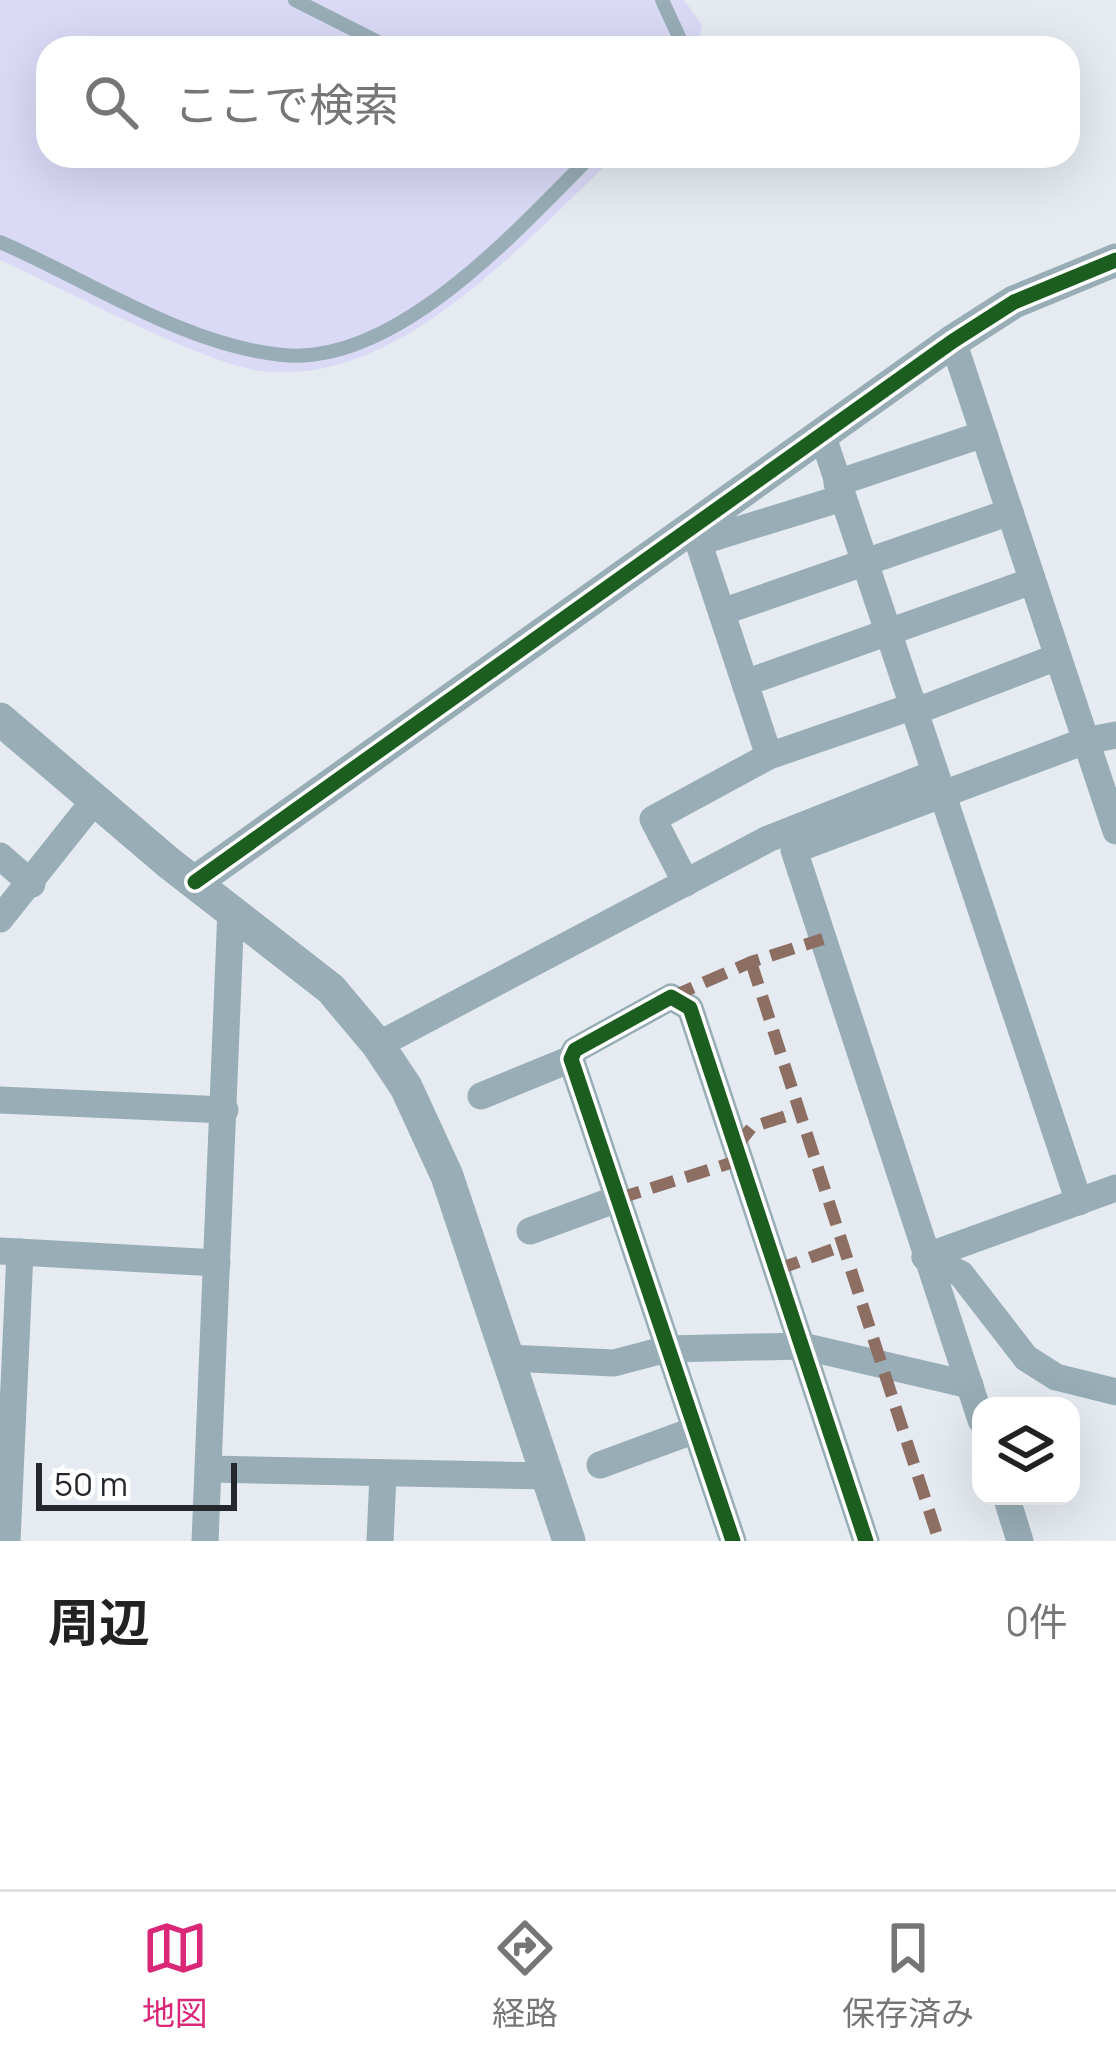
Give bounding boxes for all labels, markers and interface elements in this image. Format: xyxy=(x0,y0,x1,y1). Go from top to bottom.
search box xyxy=(36,36,1080,168)
icon: search xyxy=(78,69,144,135)
text: ここで検索 xyxy=(174,73,399,135)
map controls xyxy=(972,1397,1080,1505)
button: layers xyxy=(972,1397,1080,1505)
scale bar xyxy=(36,1457,237,1510)
text: 50 m xyxy=(54,1461,128,1506)
text: 周辺 xyxy=(48,1587,150,1656)
text: 0件 xyxy=(1005,1594,1068,1648)
tab: 地図 xyxy=(142,1915,208,2035)
tab: 経路 xyxy=(492,1915,558,2035)
tab: 保存済み xyxy=(842,1915,974,2035)

